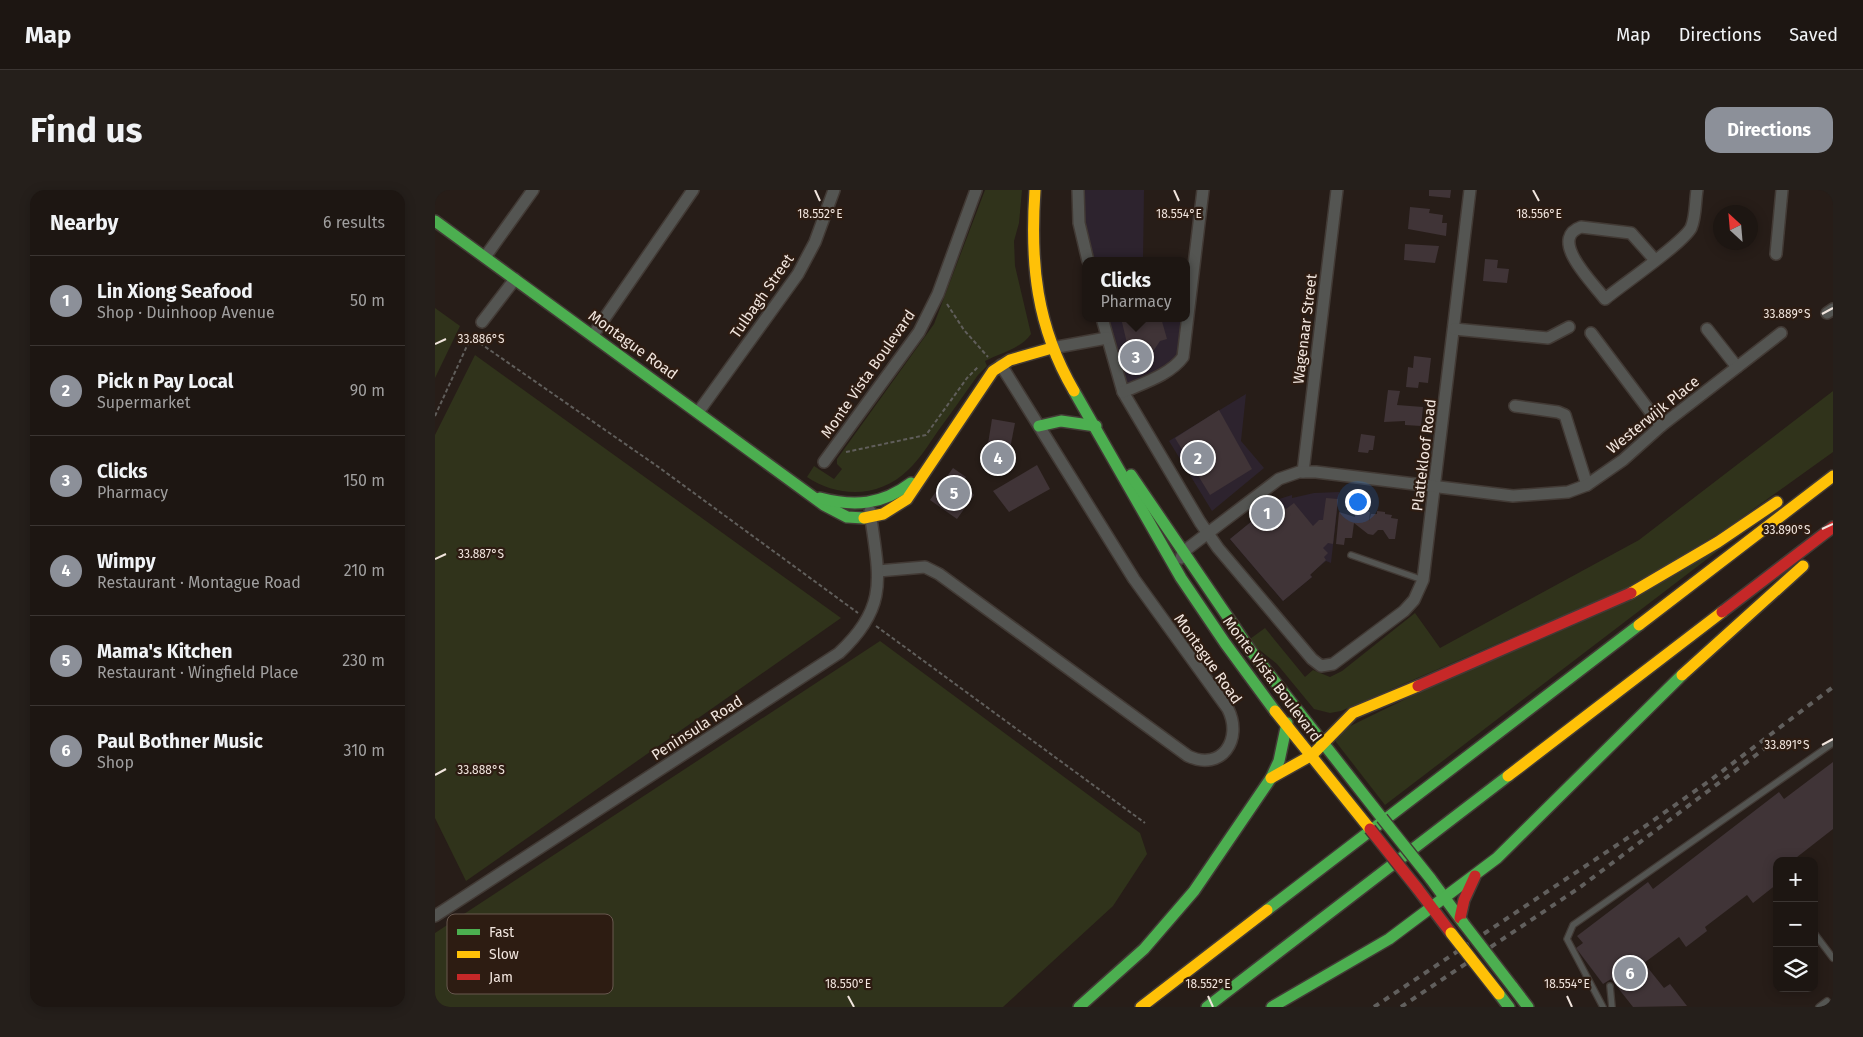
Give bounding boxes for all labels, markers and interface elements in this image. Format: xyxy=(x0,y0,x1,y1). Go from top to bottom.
text: Map xyxy=(25,21,71,49)
text: Map xyxy=(1616,24,1651,46)
text: Directions xyxy=(1679,24,1761,46)
text: Saved xyxy=(1789,24,1838,46)
button: Directions xyxy=(1705,107,1833,153)
text: Find us xyxy=(30,109,142,151)
north arrow xyxy=(1713,205,1758,250)
text: 18.552°E xyxy=(797,207,843,221)
text: 18.554°E xyxy=(1156,207,1202,221)
text: 18.556°E xyxy=(1516,207,1562,221)
text: Nearby xyxy=(50,210,118,236)
text: 6 results xyxy=(323,213,385,232)
street label: Tulbagh Street xyxy=(726,250,798,341)
popup xyxy=(1082,257,1190,322)
text: Clicks xyxy=(1100,269,1151,292)
street label: Wagenaar Street xyxy=(1289,272,1321,385)
text: Lin Xiong Seafood xyxy=(97,280,253,303)
text: 1 xyxy=(62,291,70,310)
text: 50 m xyxy=(350,291,385,310)
text: Pharmacy xyxy=(1100,292,1172,311)
text: Shop · Duinhoop Avenue xyxy=(97,303,275,322)
street label: Monte Vista Boulevard xyxy=(817,306,919,442)
street label: Montague Road xyxy=(585,307,681,383)
text: 33.889°S xyxy=(1764,307,1811,321)
text: 33.886°S xyxy=(457,332,505,346)
pin: 3 xyxy=(1120,338,1152,376)
text: Pick n Pay Local xyxy=(97,370,233,393)
street label: Westerwijk Place xyxy=(1603,372,1703,458)
text: 2 xyxy=(62,381,70,400)
text: 90 m xyxy=(350,381,385,400)
text: Supermarket xyxy=(97,393,191,412)
street label: Plattekloof Road xyxy=(1408,398,1440,512)
pin: 4 xyxy=(982,439,1014,477)
pin: 2 xyxy=(1182,439,1214,477)
text: Clicks xyxy=(97,460,147,483)
text: 3 xyxy=(62,471,70,490)
text: 150 m xyxy=(343,471,385,490)
pin: 5 xyxy=(938,474,970,512)
text: Pharmacy xyxy=(97,483,168,502)
your location xyxy=(1345,489,1371,515)
pin: 1 xyxy=(1251,494,1283,532)
text: 33.890°S xyxy=(1763,523,1811,537)
text: 33.887°S xyxy=(458,547,505,561)
text: Wimpy xyxy=(97,550,156,573)
text: 4 xyxy=(61,561,71,580)
text: 210 m xyxy=(344,561,385,580)
text: Restaurant · Montague Road xyxy=(97,573,301,592)
street label: Montague Road xyxy=(1170,611,1246,707)
street label: Monte Vista Boulevard xyxy=(1219,613,1325,745)
text: Mama's Kitchen xyxy=(97,640,233,663)
text: 5 xyxy=(62,651,70,670)
text: 230 m xyxy=(342,651,385,670)
text: Restaurant · Wingfield Place xyxy=(97,663,298,682)
street label: Peninsula Road xyxy=(648,692,746,764)
text: Paul Bothner Music xyxy=(97,730,263,753)
text: 33.891°S xyxy=(1764,738,1810,752)
text: 6 xyxy=(61,741,71,760)
text: 310 m xyxy=(344,741,385,760)
text: Shop xyxy=(97,753,134,772)
text: 33.888°S xyxy=(457,763,505,777)
map controls xyxy=(1773,857,1818,992)
button: + xyxy=(1773,857,1818,902)
button: − xyxy=(1773,902,1818,947)
legend xyxy=(447,914,613,994)
text: Fast xyxy=(489,924,515,941)
text: Slow xyxy=(489,946,519,963)
button: layers xyxy=(1773,947,1818,992)
pin: 6 xyxy=(1614,954,1646,992)
text: Jam xyxy=(489,969,513,986)
text: 18.550°E xyxy=(825,977,871,991)
text: 18.552°E xyxy=(1185,977,1231,991)
text: 18.554°E xyxy=(1544,977,1590,991)

